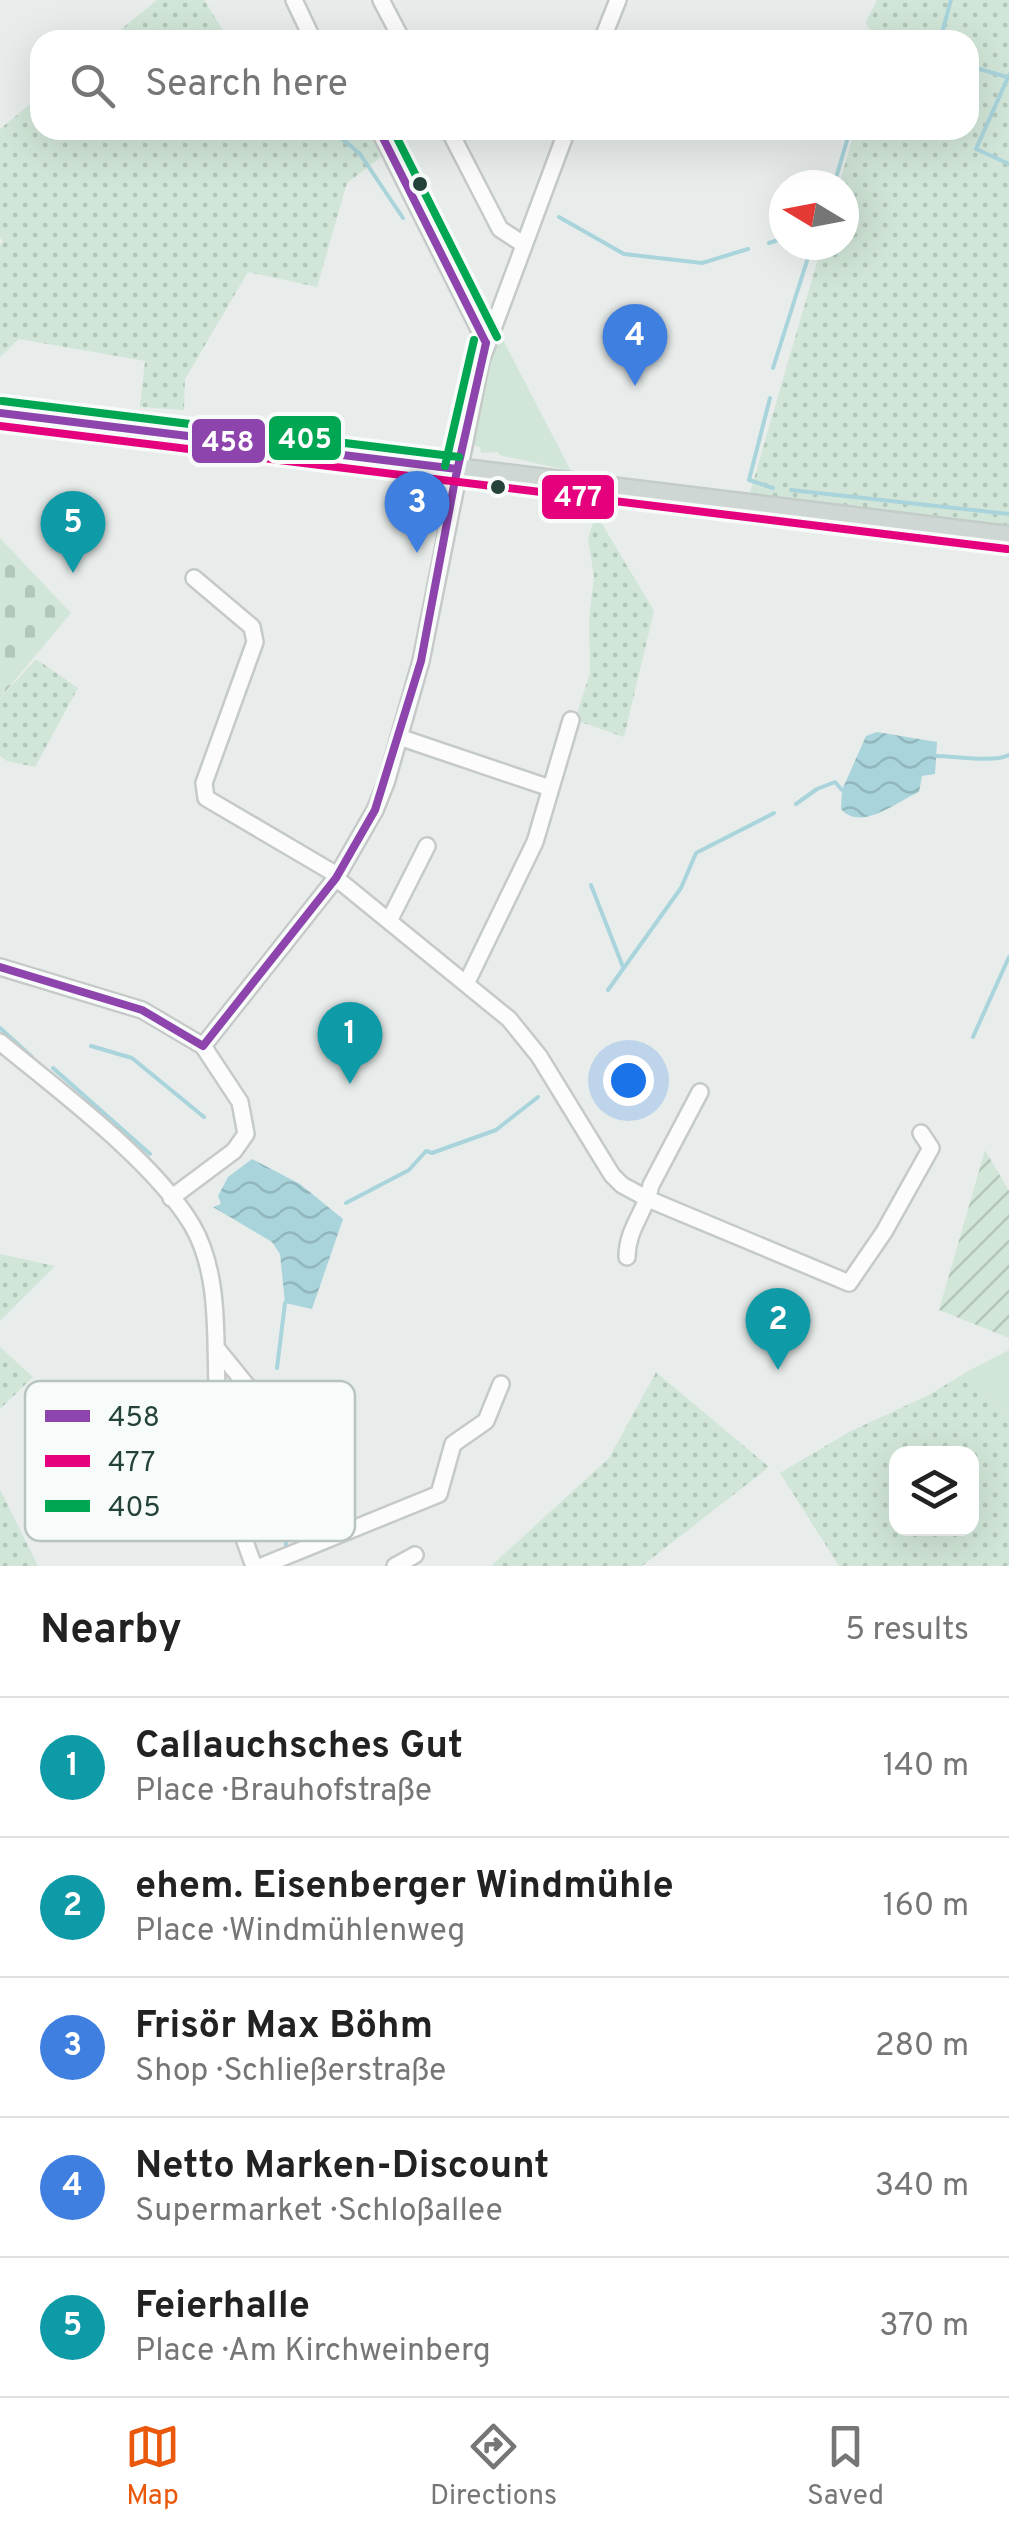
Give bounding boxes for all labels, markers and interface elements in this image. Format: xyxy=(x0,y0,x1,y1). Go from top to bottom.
search box xyxy=(30,30,979,140)
icon: search xyxy=(65,58,120,113)
text: Search here xyxy=(145,61,348,110)
north arrow xyxy=(769,170,859,260)
unlabelled marker xyxy=(410,174,430,194)
pin: 4 xyxy=(602,304,668,386)
line badge: 405 xyxy=(267,414,343,462)
line badge: 458 xyxy=(190,417,267,465)
text: 405 xyxy=(278,423,332,459)
text: 458 xyxy=(202,426,254,462)
pin: 3 xyxy=(384,470,450,553)
line badge: 477 xyxy=(540,473,616,521)
unlabelled marker xyxy=(488,477,508,497)
text: 477 xyxy=(554,481,602,517)
pin: 5 xyxy=(40,490,106,573)
pin: 1 xyxy=(318,1002,382,1084)
your location xyxy=(603,1055,654,1106)
pin: 2 xyxy=(746,1288,810,1370)
legend xyxy=(25,1381,355,1541)
text: 458 xyxy=(108,1401,160,1437)
text: 477 xyxy=(108,1446,155,1482)
map controls xyxy=(889,1446,979,1536)
button: layers xyxy=(889,1446,979,1536)
text: 405 xyxy=(108,1491,161,1527)
text: Nearby xyxy=(40,1605,182,1658)
text: 5 results xyxy=(845,1611,969,1651)
text: Callauchsches Gut xyxy=(135,1723,463,1772)
text: 1 xyxy=(66,1747,79,1787)
text: 140 m xyxy=(883,1747,969,1787)
text: Place · Brauhofstraße xyxy=(135,1772,432,1812)
text: ehem. Eisenberger Windmühle xyxy=(135,1863,674,1912)
text: 2 xyxy=(63,1887,82,1927)
text: 160 m xyxy=(883,1887,969,1927)
text: Place · Windmühlenweg xyxy=(135,1912,465,1952)
text: Frisör Max Böhm xyxy=(135,2003,433,2052)
text: 3 xyxy=(63,2027,82,2067)
text: 280 m xyxy=(875,2027,969,2067)
text: Shop · Schließerstraße xyxy=(135,2052,446,2092)
text: Netto Marken-Discount xyxy=(135,2143,549,2192)
text: 4 xyxy=(62,2167,83,2207)
text: 340 m xyxy=(875,2167,969,2207)
text: Supermarket · Schloßallee xyxy=(135,2192,503,2232)
text: Feierhalle xyxy=(135,2283,310,2332)
text: 5 xyxy=(63,2307,82,2347)
text: 370 m xyxy=(879,2307,969,2347)
text: Place · Am Kirchweinberg xyxy=(135,2332,491,2372)
tab: Map xyxy=(125,2419,180,2515)
tab: Directions xyxy=(430,2419,557,2515)
tab: Saved xyxy=(807,2419,884,2515)

